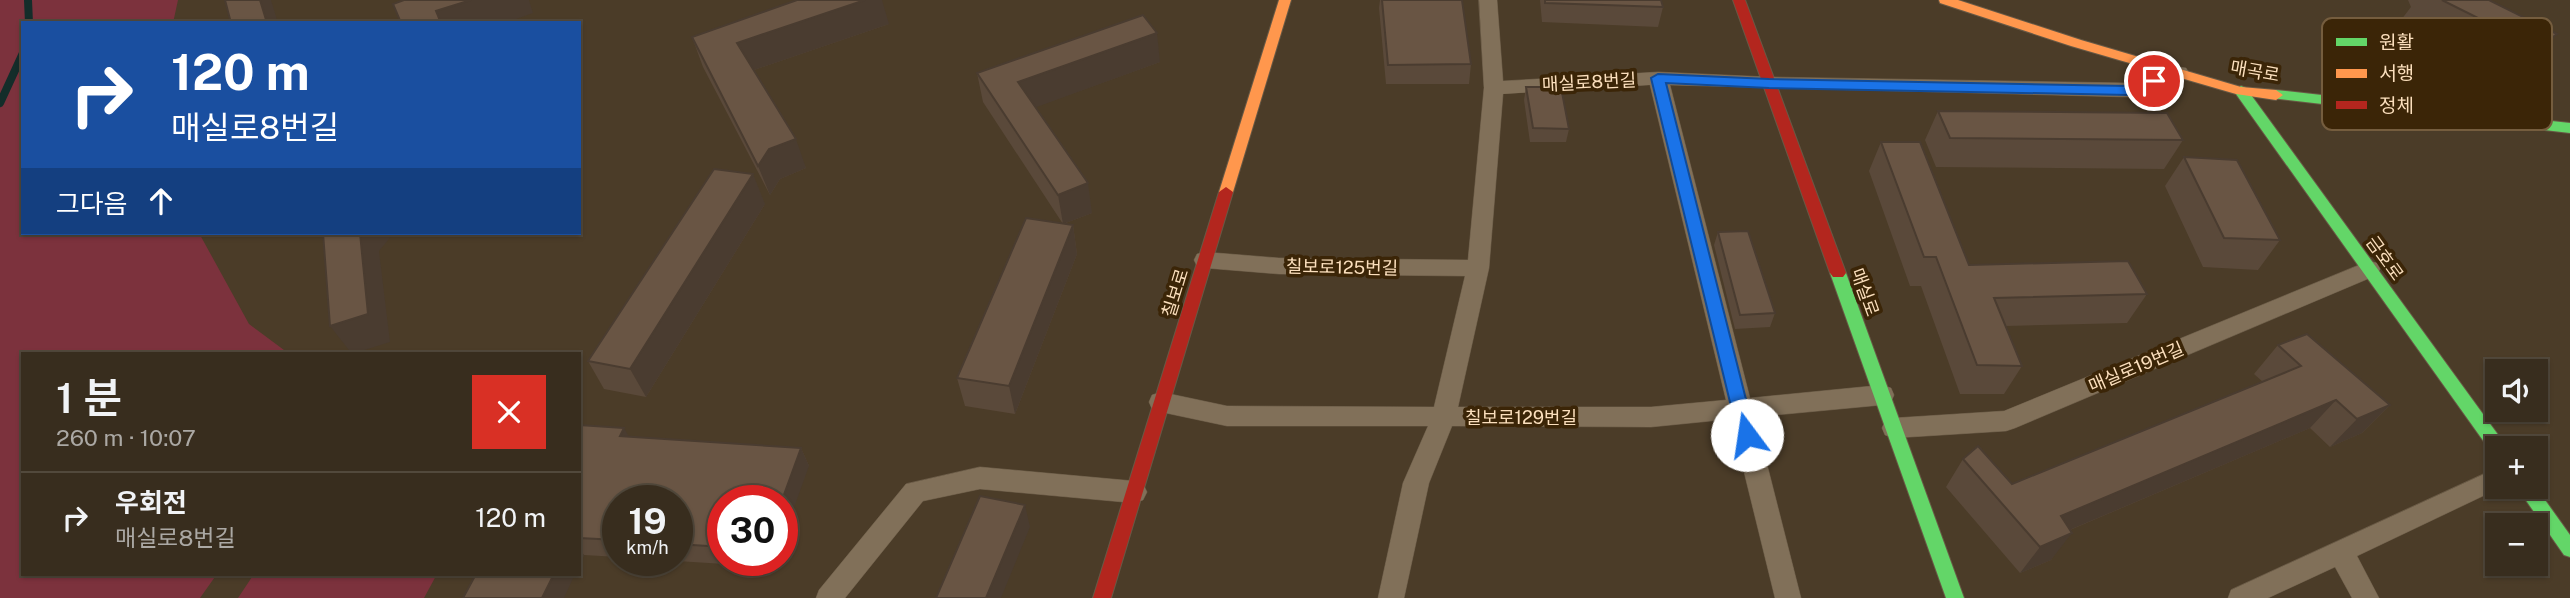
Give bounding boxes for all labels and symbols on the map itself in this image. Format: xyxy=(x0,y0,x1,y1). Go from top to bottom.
legend xyxy=(2322,18,2552,130)
text: 원활 xyxy=(2379,31,2414,53)
pin xyxy=(2124,51,2184,111)
street label: 매곡로 xyxy=(2229,56,2281,86)
text: 서행 xyxy=(2379,62,2414,84)
street label: 매실로8번길 xyxy=(1541,69,1637,95)
text: 정체 xyxy=(2379,94,2414,116)
street label: 금호로 xyxy=(2362,232,2408,284)
street label: 칠보로125번길 xyxy=(1286,256,1398,278)
street label: 매실로 xyxy=(1847,265,1883,319)
street label: 칠보로 xyxy=(1158,266,1192,320)
street label: 매실로19번길 xyxy=(2085,338,2187,396)
position arrow xyxy=(1710,398,1784,472)
street label: 칠보로129번길 xyxy=(1465,407,1577,428)
speed limit sign: 30 xyxy=(707,485,798,576)

